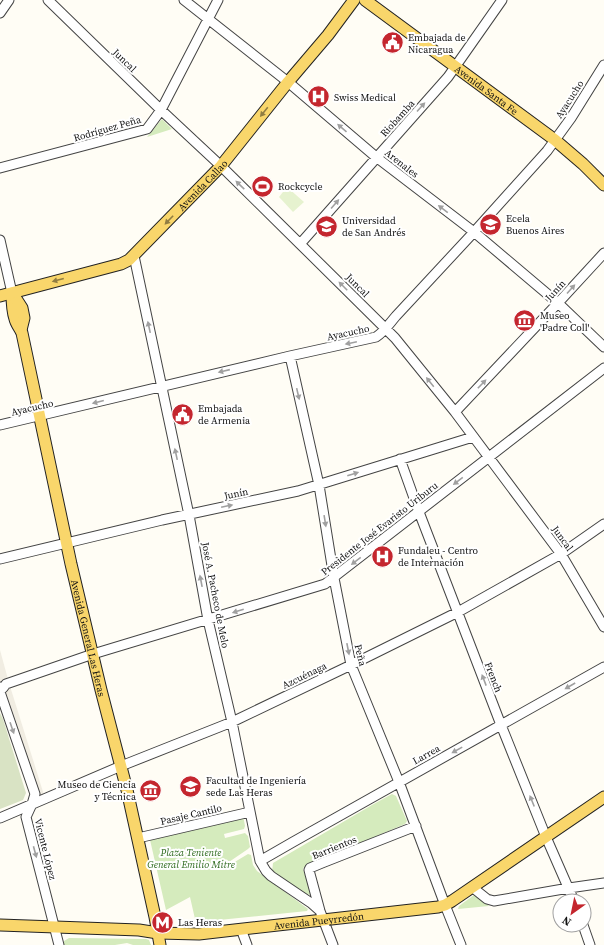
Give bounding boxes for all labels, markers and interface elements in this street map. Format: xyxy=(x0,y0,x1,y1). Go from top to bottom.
public building icon: Embajada de Nicaragua xyxy=(380,30,406,56)
place label: Embajada de Nicaragua xyxy=(408,31,466,56)
street label: Juncal xyxy=(109,45,139,75)
street label: Avenida Santa Fe xyxy=(452,62,520,118)
street label: Ayacucho xyxy=(552,77,587,121)
hospital icon: Swiss Medical xyxy=(305,84,331,110)
place label: Swiss Medical xyxy=(334,91,396,104)
street label: Riobamba xyxy=(377,96,418,140)
one-way arrow xyxy=(417,101,426,112)
one-way arrow xyxy=(260,107,268,118)
street label: Rodríguez Peña xyxy=(72,112,143,144)
one-way arrow xyxy=(336,123,347,132)
street label: Arenales xyxy=(382,146,421,181)
street label: Avenida Callao xyxy=(175,157,231,213)
sports icon: Rockcycle xyxy=(250,173,276,199)
one-way arrow xyxy=(235,180,245,190)
place label: Rockcycle xyxy=(278,180,323,193)
one-way arrow xyxy=(331,199,340,209)
one-way arrow xyxy=(438,205,449,213)
school or university icon: Ecela Buenos Aires xyxy=(478,211,504,237)
place label: Ecela Buenos Aires xyxy=(506,212,564,237)
school or university icon: Universidad de San Andrés xyxy=(313,213,339,239)
place label: Universidad de San Andrés xyxy=(342,214,406,239)
one-way arrow xyxy=(164,215,173,225)
street label: Juncal xyxy=(342,270,372,300)
street label: Junín xyxy=(542,277,568,304)
one-way arrow xyxy=(52,278,65,284)
one-way arrow xyxy=(338,281,348,291)
one-way arrow xyxy=(566,284,576,294)
museum icon: Museo 'Padre Coll' xyxy=(511,308,537,334)
place label: Museo 'Padre Coll' xyxy=(540,309,589,334)
one-way arrow xyxy=(145,321,151,333)
street label: Ayacucho xyxy=(326,322,371,343)
one-way arrow xyxy=(345,340,357,346)
one-way arrow xyxy=(218,369,230,375)
one-way arrow xyxy=(426,376,434,387)
one-way arrow xyxy=(477,379,486,389)
one-way arrow xyxy=(296,388,302,400)
street label: Ayacucho xyxy=(10,396,55,419)
one-way arrow xyxy=(92,400,104,406)
public building icon: Embajada de Armenia xyxy=(170,401,196,427)
place label: Embajada de Armenia xyxy=(198,402,251,427)
one-way arrow xyxy=(172,448,178,460)
one-way arrow xyxy=(347,471,359,477)
one-way arrow xyxy=(453,477,464,485)
street label: Presidente José Evaristo Uriburu xyxy=(318,479,440,578)
street label: Junín xyxy=(222,485,249,503)
one-way arrow xyxy=(221,503,233,509)
one-way arrow xyxy=(322,515,328,527)
street label: Juncal xyxy=(548,522,576,554)
street label: José A. Pacheco de Melo xyxy=(199,540,232,650)
hospital icon: Fundaleu - Centro de Internación xyxy=(370,543,396,569)
place label: Fundaleu - Centro de Internación xyxy=(398,544,479,569)
one-way arrow xyxy=(350,557,361,565)
one-way arrow xyxy=(198,575,204,588)
street label: Avenida General Las Heras xyxy=(68,578,108,698)
one-way arrow xyxy=(231,608,243,614)
one-way arrow xyxy=(346,643,352,655)
street label: Peña xyxy=(352,643,370,668)
street label: Azcuénaga xyxy=(280,659,329,692)
street label: French xyxy=(482,660,505,694)
one-way arrow xyxy=(480,674,486,686)
one-way arrow xyxy=(564,683,576,690)
one-way arrow xyxy=(10,723,16,735)
street label: Larrea xyxy=(410,741,443,767)
one-way arrow xyxy=(451,747,463,753)
school or university icon: Facultad de Ingeniería sede Las Heras xyxy=(177,773,203,799)
place label: Facultad de Ingeniería sede Las Heras xyxy=(206,774,307,799)
museum icon: Museo de Ciencia y Técnica xyxy=(138,777,164,803)
place label: Museo de Ciencia y Técnica xyxy=(58,778,137,803)
one-way arrow xyxy=(528,795,534,807)
street label: Pasaje Cantilo xyxy=(159,801,224,828)
street label: Vicente López xyxy=(32,817,60,882)
street label: Barrientos xyxy=(310,833,358,862)
one-way arrow xyxy=(32,846,38,858)
park label: Plaza Teniente General Emilio Mitre xyxy=(147,846,235,871)
north arrow xyxy=(552,893,592,933)
metro station icon: Las Heras xyxy=(149,909,175,935)
street label: Avenida Pueyrredón xyxy=(273,909,365,932)
text: N xyxy=(559,912,574,929)
place label: Las Heras xyxy=(178,916,222,929)

